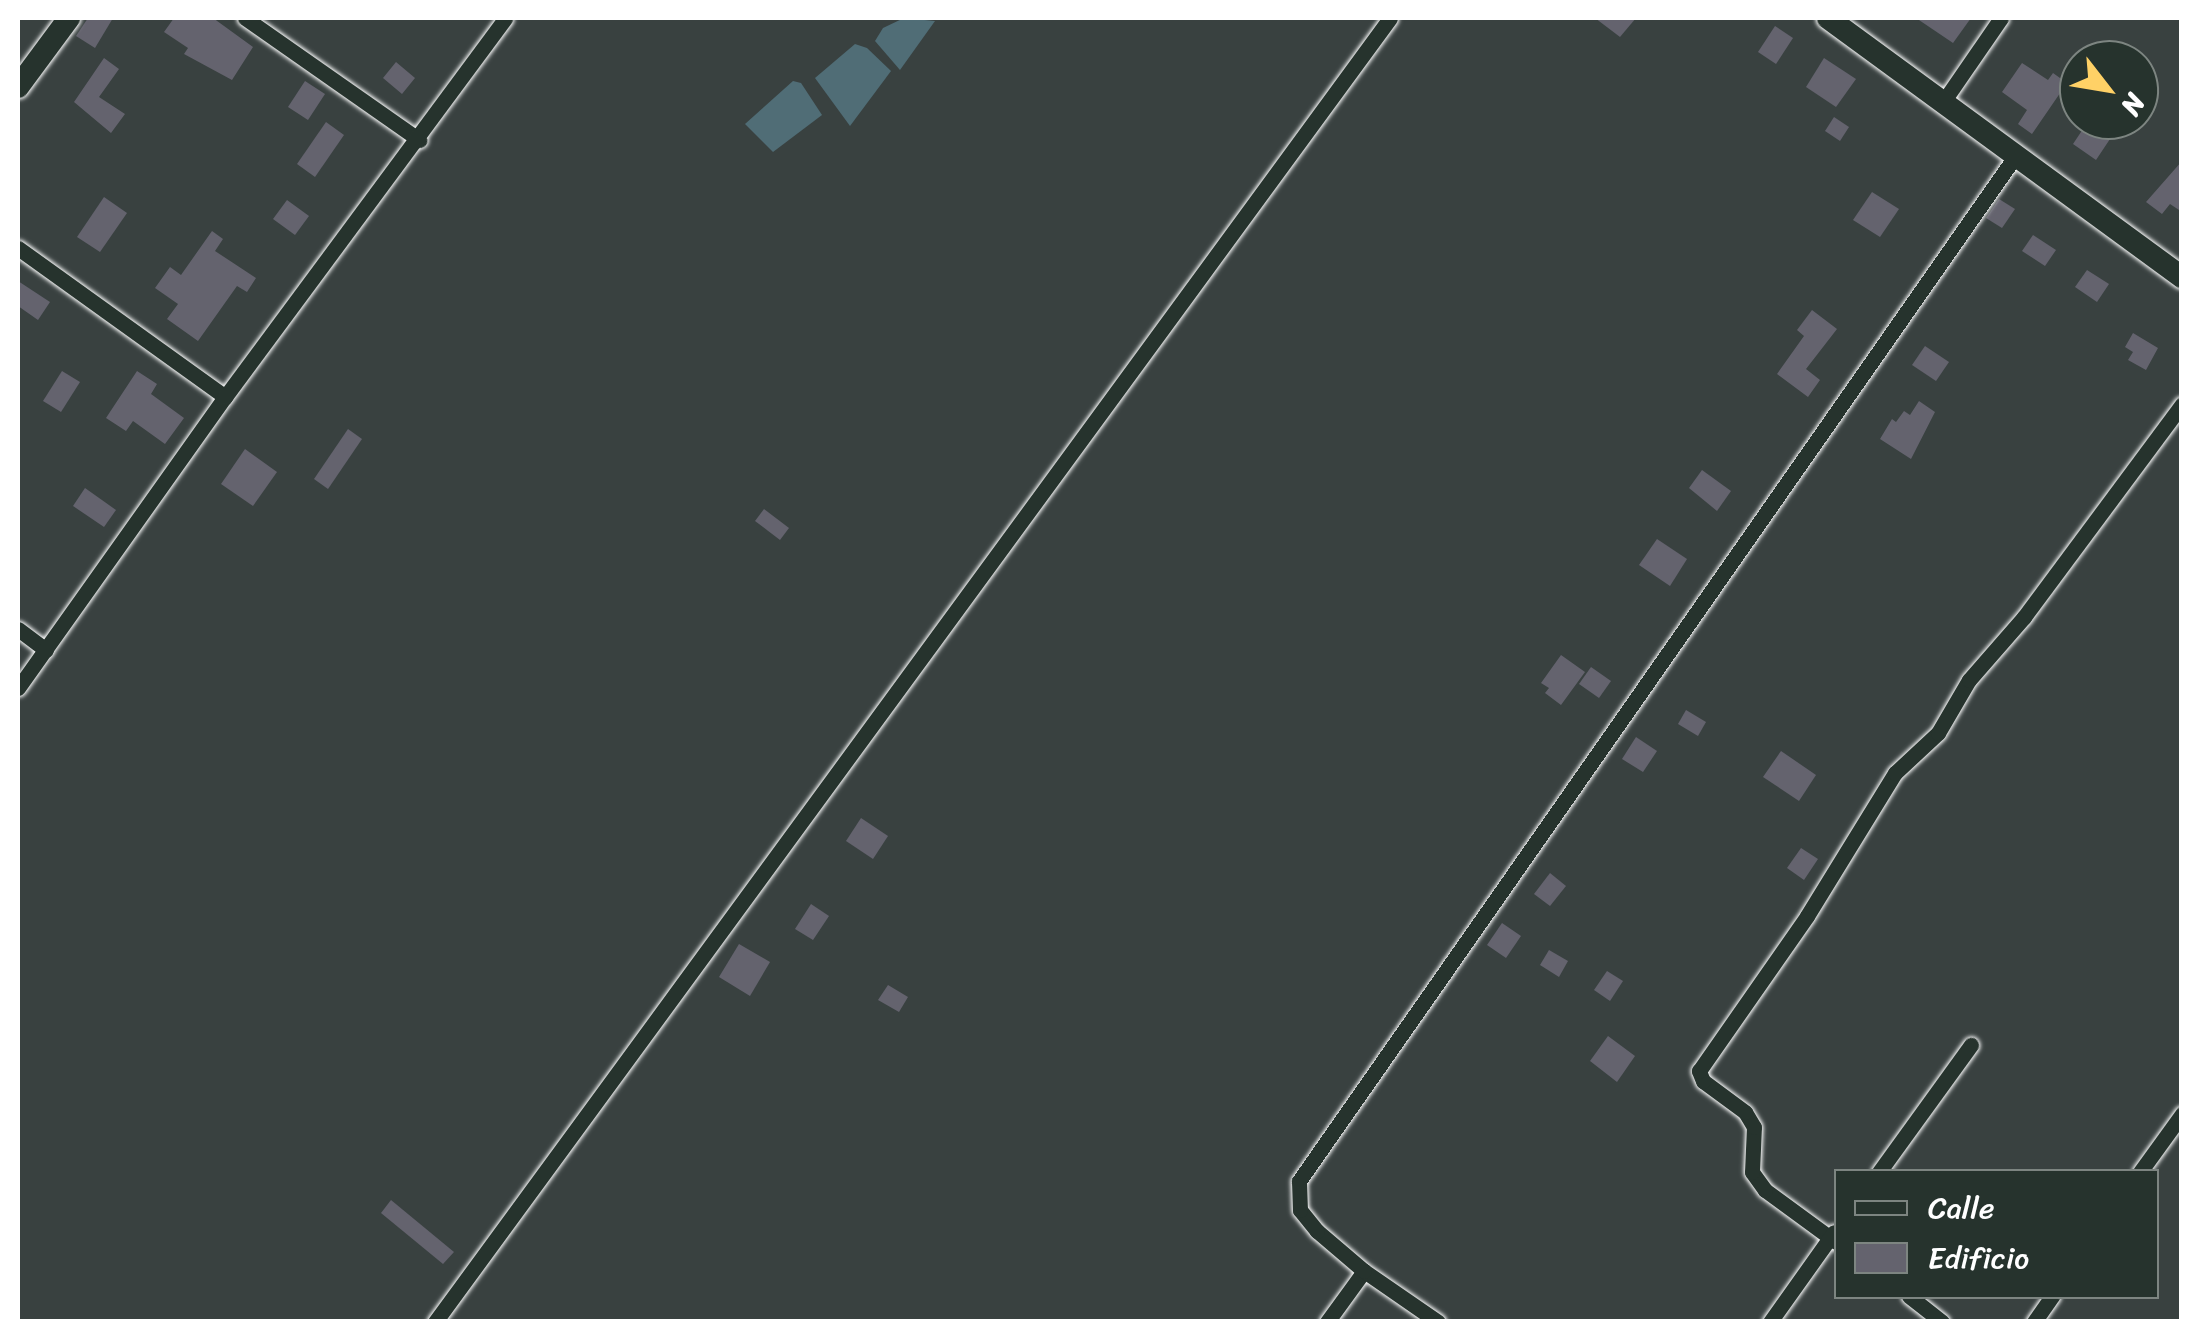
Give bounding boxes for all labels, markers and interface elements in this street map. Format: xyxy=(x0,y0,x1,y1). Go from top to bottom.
north arrow xyxy=(2059,40,2159,140)
text: N xyxy=(2107,84,2159,126)
legend xyxy=(1834,1169,2159,1299)
text: Calle xyxy=(1928,1181,1994,1235)
text: Edificio xyxy=(1928,1231,2029,1285)

